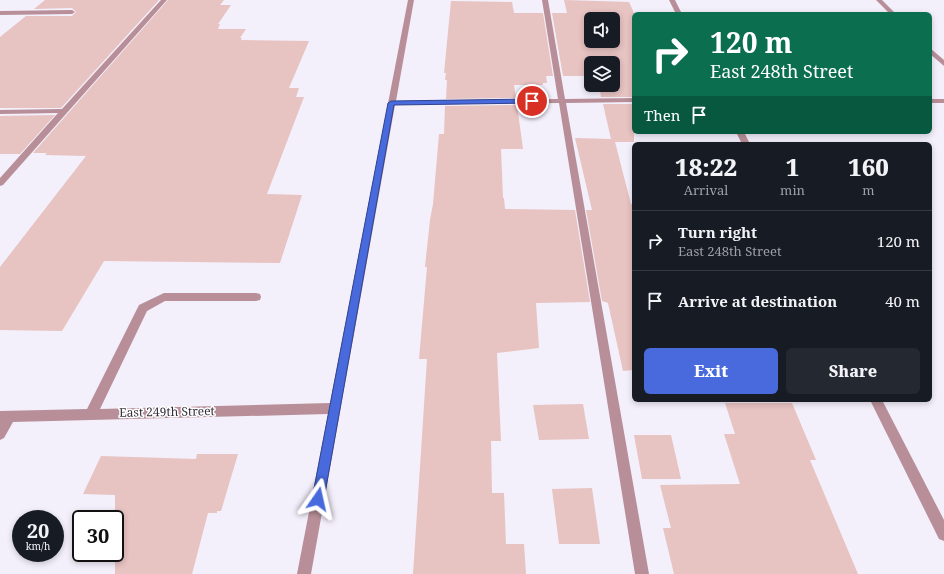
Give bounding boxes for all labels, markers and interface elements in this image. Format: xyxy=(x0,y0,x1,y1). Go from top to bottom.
map controls xyxy=(584,12,620,92)
button: sound xyxy=(584,12,620,48)
text: 120 m xyxy=(710,23,792,61)
icon: right xyxy=(644,28,696,80)
button: layers xyxy=(584,56,620,92)
text: East 248th Street xyxy=(710,59,853,83)
pin xyxy=(515,84,549,118)
icon: arrive xyxy=(521,90,543,112)
icon: arrive xyxy=(688,104,710,126)
text: Then xyxy=(644,105,680,125)
text: 18:22 xyxy=(675,150,737,183)
text: 1 xyxy=(786,150,799,183)
text: 160 xyxy=(848,150,889,183)
text: Arrival xyxy=(684,181,728,199)
text: min xyxy=(780,181,805,199)
text: m xyxy=(862,181,875,199)
text: Turn right xyxy=(678,222,757,242)
icon: right xyxy=(644,230,666,252)
text: 120 m xyxy=(877,231,920,251)
text: East 248th Street xyxy=(678,242,782,260)
icon: arrive xyxy=(644,290,666,312)
text: Arrive at destination xyxy=(678,291,837,311)
text: 40 m xyxy=(885,291,920,311)
button: Exit xyxy=(644,348,778,394)
button: Share xyxy=(786,348,920,394)
street label: East 249th Street xyxy=(119,402,215,421)
position arrow xyxy=(297,478,339,520)
speed limit sign: 30 xyxy=(72,510,124,562)
text: 20 xyxy=(27,517,49,544)
text: km/h xyxy=(26,539,50,553)

